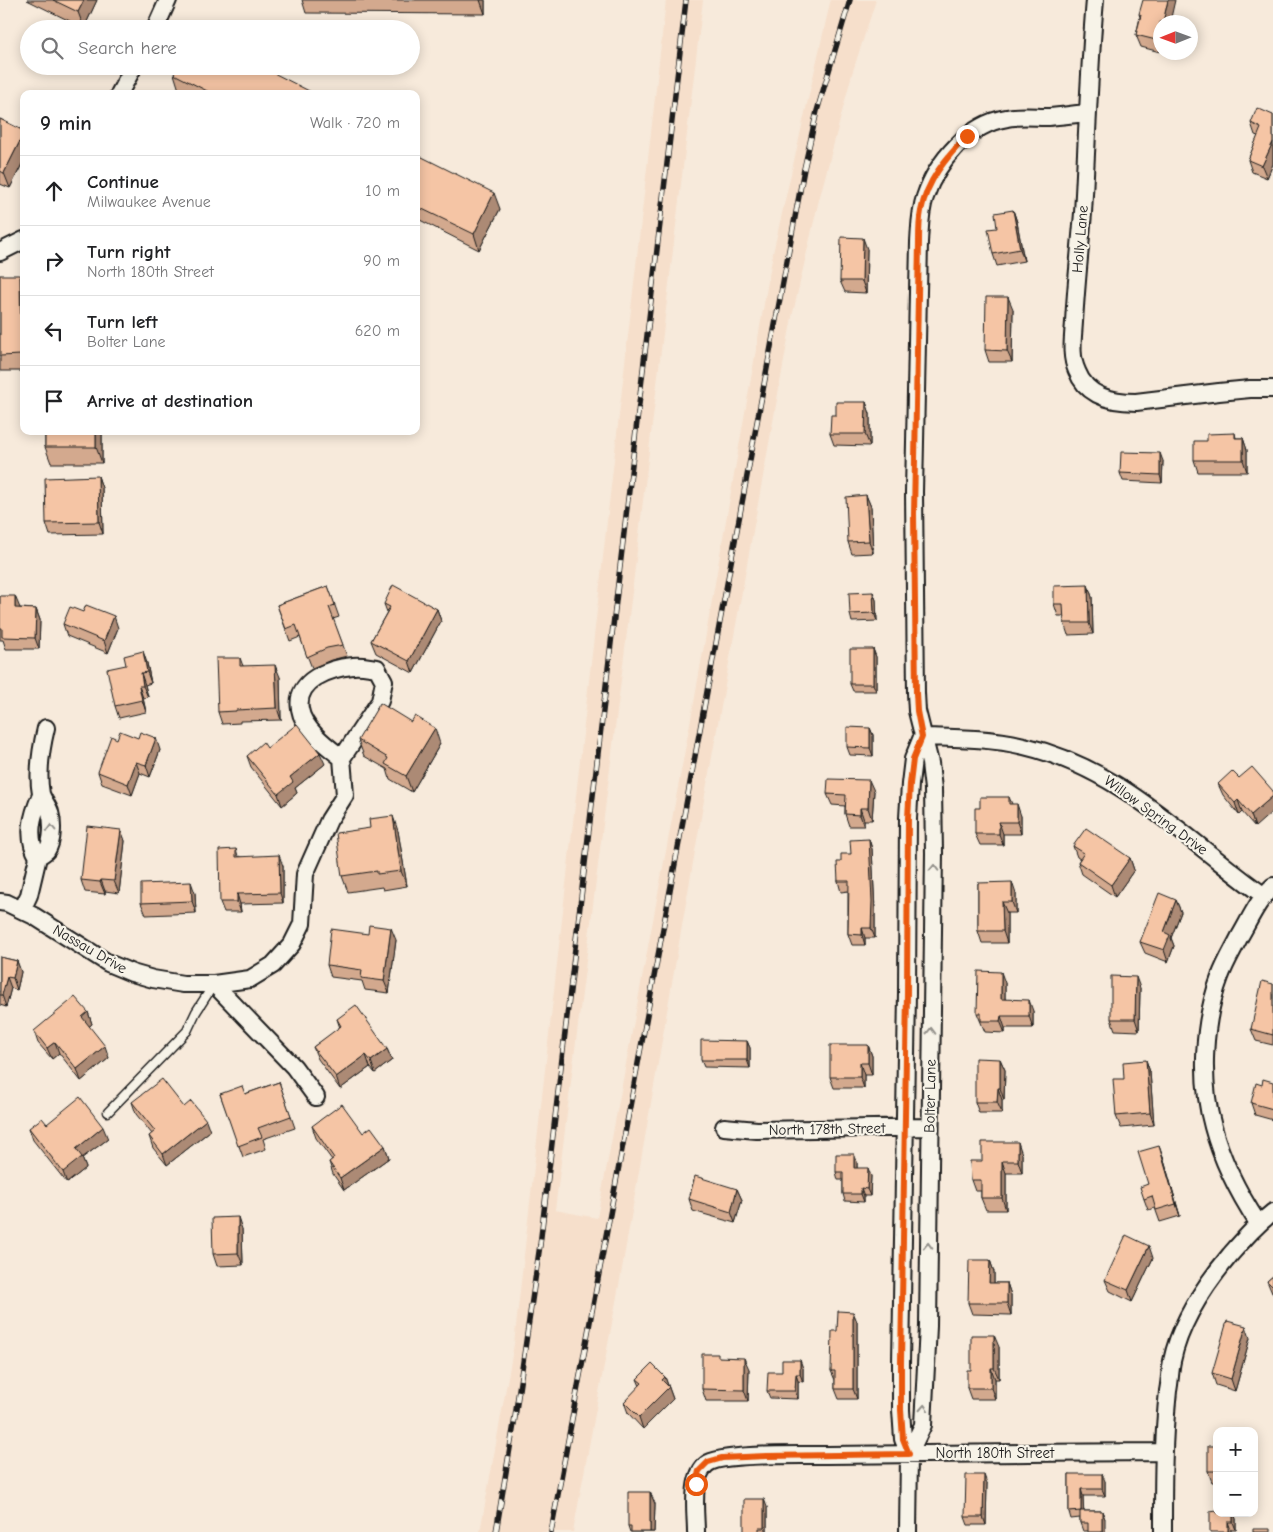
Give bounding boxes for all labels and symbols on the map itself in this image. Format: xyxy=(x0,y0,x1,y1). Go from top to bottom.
north arrow xyxy=(1153,15,1198,60)
route end xyxy=(956,125,979,148)
street label: Holly Lane xyxy=(1068,204,1092,274)
street label: Willow Spring Drive xyxy=(1101,771,1212,859)
one-way arrow xyxy=(46,824,56,832)
one-way arrow xyxy=(928,864,939,872)
street label: Nassau Drive xyxy=(50,921,131,978)
one-way arrow xyxy=(926,1027,936,1034)
street label: Bolter Lane xyxy=(920,1059,940,1133)
street label: North 178th Street xyxy=(769,1119,886,1139)
one-way arrow xyxy=(923,1242,934,1250)
one-way arrow xyxy=(918,1404,929,1412)
street label: North 180th Street xyxy=(936,1444,1055,1462)
route start xyxy=(685,1473,708,1496)

